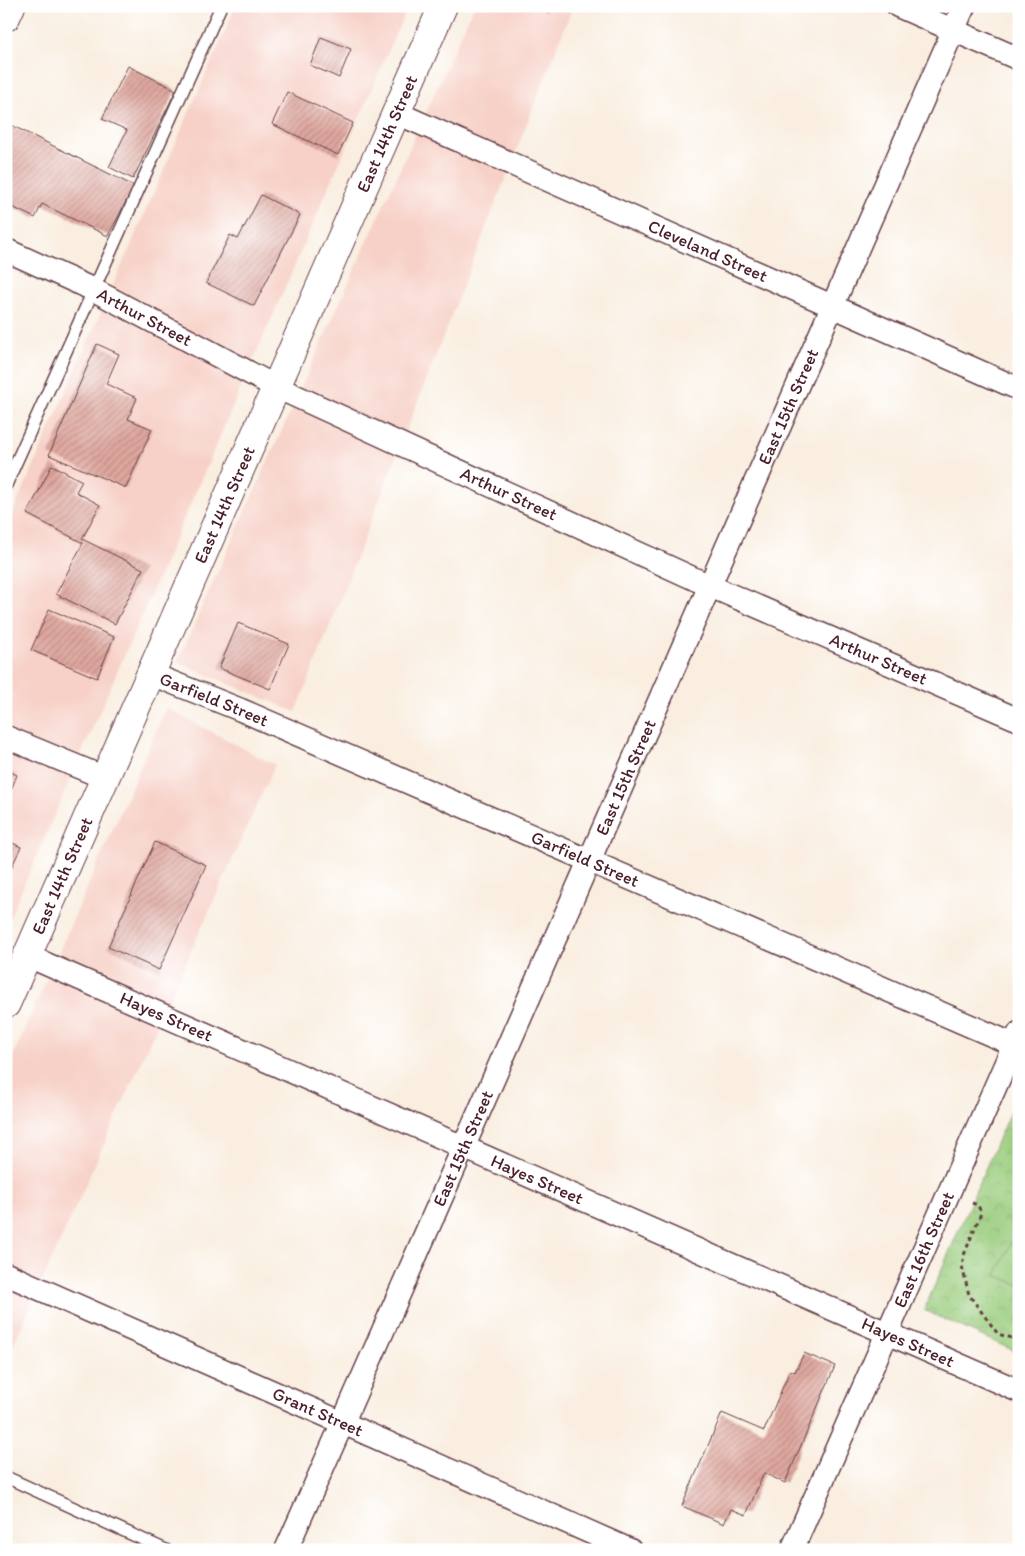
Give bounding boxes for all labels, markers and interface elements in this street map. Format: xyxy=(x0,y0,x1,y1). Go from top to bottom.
street label: East 14th Street xyxy=(352,72,422,196)
street label: Cleveland Street xyxy=(645,215,771,287)
street label: Arthur Street xyxy=(93,283,196,351)
street label: East 15th Street xyxy=(753,345,824,468)
street label: East 14th Street xyxy=(189,443,260,567)
street label: Arthur Street xyxy=(457,462,561,526)
street label: Arthur Street xyxy=(826,628,931,690)
street label: Garfield Street xyxy=(156,668,272,732)
street label: East 15th Street xyxy=(591,716,661,839)
street label: East 14th Street xyxy=(27,814,98,938)
street label: Garfield Street xyxy=(528,826,643,892)
street label: Hayes Street xyxy=(117,987,216,1047)
street label: East 15th Street xyxy=(428,1087,498,1210)
street label: Hayes Street xyxy=(487,1150,587,1210)
street label: East 16th Street xyxy=(889,1188,959,1311)
street label: Hayes Street xyxy=(858,1312,958,1372)
street label: Grant Street xyxy=(269,1382,367,1442)

